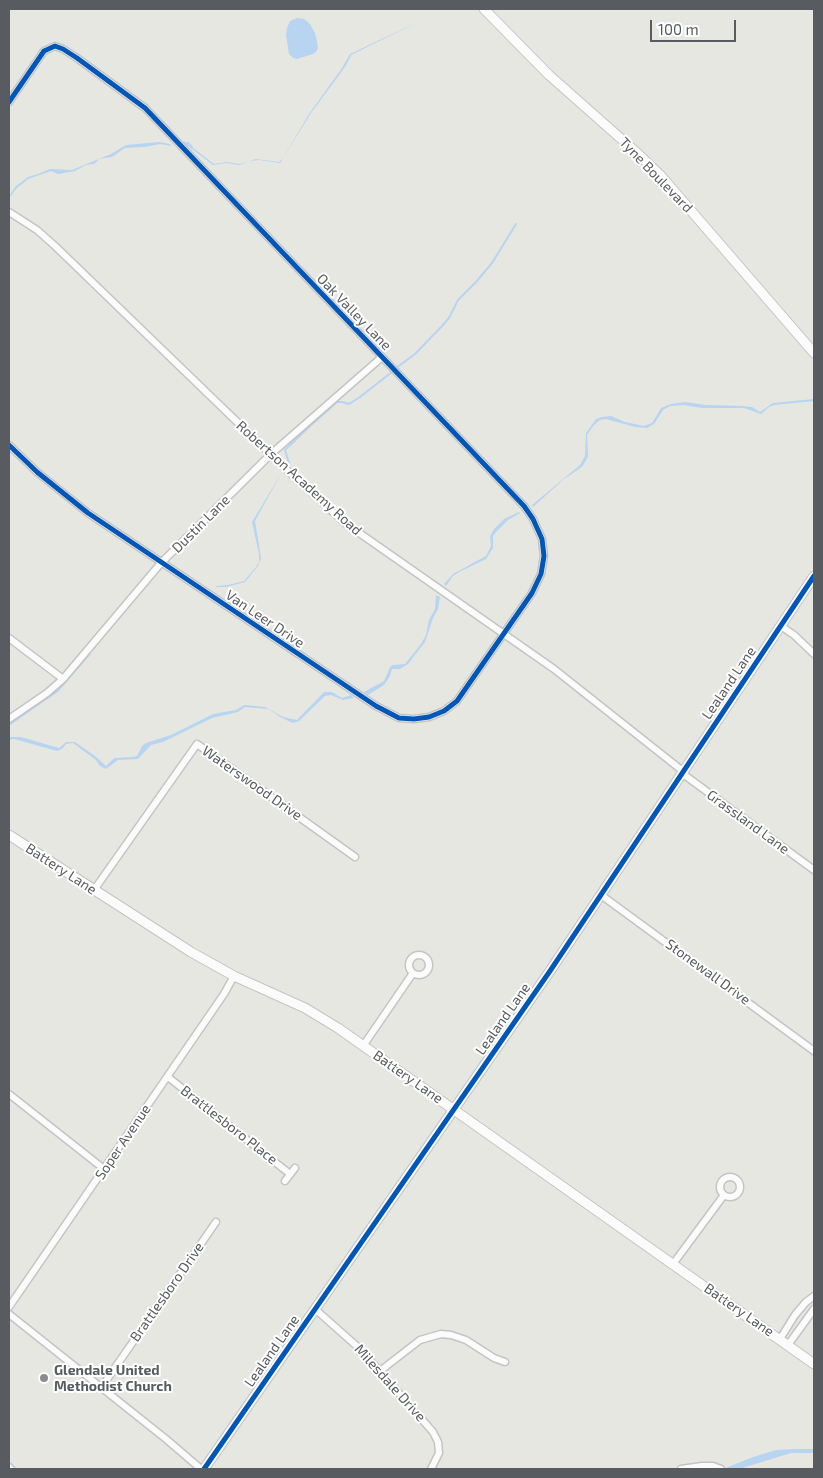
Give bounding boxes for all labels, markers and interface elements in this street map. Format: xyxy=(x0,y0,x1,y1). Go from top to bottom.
scale bar xyxy=(653,10,739,42)
text: 100 m xyxy=(658,20,699,38)
street label: Tyne Boulevard xyxy=(616,134,696,216)
street label: Oak Valley Lane xyxy=(313,270,395,354)
street label: Robertson Academy Road xyxy=(233,417,365,539)
street label: Dustin Lane xyxy=(169,492,233,556)
street label: Van Leer Drive xyxy=(222,587,308,651)
street label: Lealand Lane xyxy=(699,643,759,723)
street label: Waterswood Drive xyxy=(199,742,305,824)
street label: Grassland Lane xyxy=(703,786,793,858)
street label: Battery Lane xyxy=(22,840,100,898)
street label: Stonewall Drive xyxy=(662,936,754,1008)
street label: Lealand Lane xyxy=(472,980,534,1058)
street label: Battery Lane xyxy=(370,1047,446,1107)
street label: Brattlesboro Place xyxy=(177,1082,281,1168)
street label: Soper Avenue xyxy=(92,1101,154,1183)
street label: Brattlesboro Drive xyxy=(127,1239,207,1345)
street label: Battery Lane xyxy=(701,1280,777,1340)
street label: Lealand Lane xyxy=(241,1312,303,1390)
street label: Milesdale Drive xyxy=(351,1341,429,1425)
place label: Glendale United Methodist Church xyxy=(54,1362,172,1394)
marker: Glendale United Methodist Church xyxy=(38,1372,50,1384)

